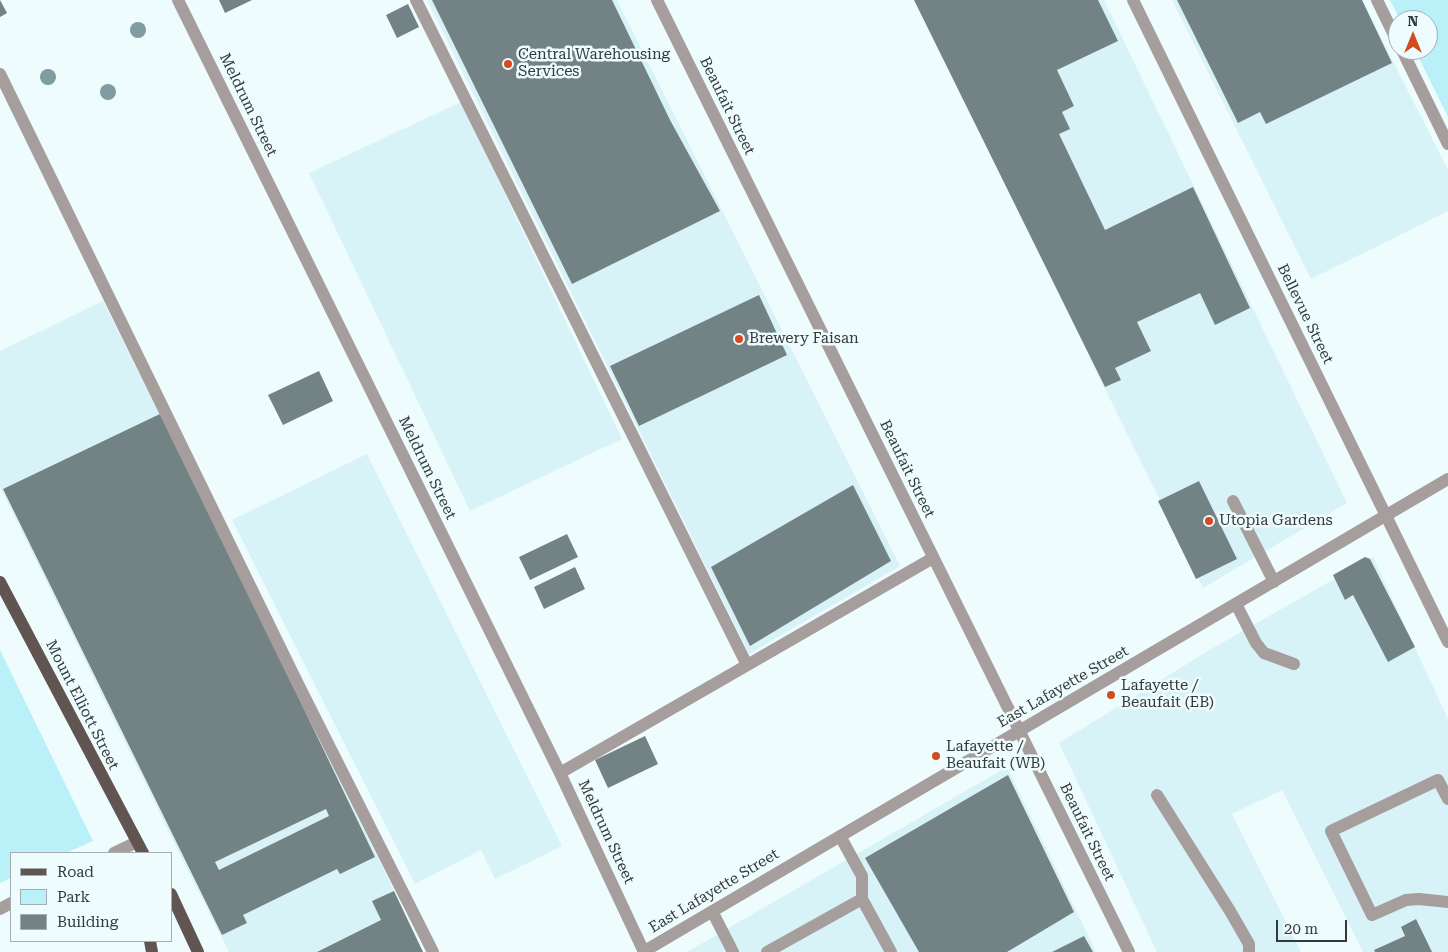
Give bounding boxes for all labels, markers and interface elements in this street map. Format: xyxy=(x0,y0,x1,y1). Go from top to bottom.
north arrow xyxy=(1388,10,1438,60)
text: N xyxy=(1408,13,1418,29)
place label: Central Warehousing Services xyxy=(518,46,670,81)
street label: Meldrum Street xyxy=(215,50,281,160)
street label: Beaufait Street xyxy=(696,54,758,158)
marker: Central Warehousing Services xyxy=(502,58,514,70)
street label: Bellevue Street xyxy=(1273,261,1337,367)
place label: Brewery Faisan xyxy=(749,330,859,348)
marker: Brewery Faisan xyxy=(733,333,745,345)
street label: Meldrum Street xyxy=(394,413,460,523)
street label: Beaufait Street xyxy=(876,417,938,521)
place label: Utopia Gardens xyxy=(1219,512,1333,530)
marker: Utopia Gardens xyxy=(1203,515,1215,527)
street label: Mount Elliott Street xyxy=(42,637,122,773)
street label: East Lafayette Street xyxy=(994,642,1132,732)
place label: Lafayette / Beaufait (EB) xyxy=(1121,677,1214,712)
marker: Lafayette / Beaufait (EB) xyxy=(1105,689,1117,701)
place label: Lafayette / Beaufait (WB) xyxy=(946,738,1045,773)
marker: Lafayette / Beaufait (WB) xyxy=(930,750,942,762)
street label: Meldrum Street xyxy=(574,777,638,887)
street label: Beaufait Street xyxy=(1056,780,1118,884)
street label: East Lafayette Street xyxy=(646,845,782,937)
legend xyxy=(10,852,172,942)
text: Road xyxy=(57,863,94,881)
text: Park xyxy=(57,888,90,906)
scale bar xyxy=(1278,910,1349,942)
text: Building xyxy=(57,913,118,931)
text: 20 m xyxy=(1284,920,1318,938)

